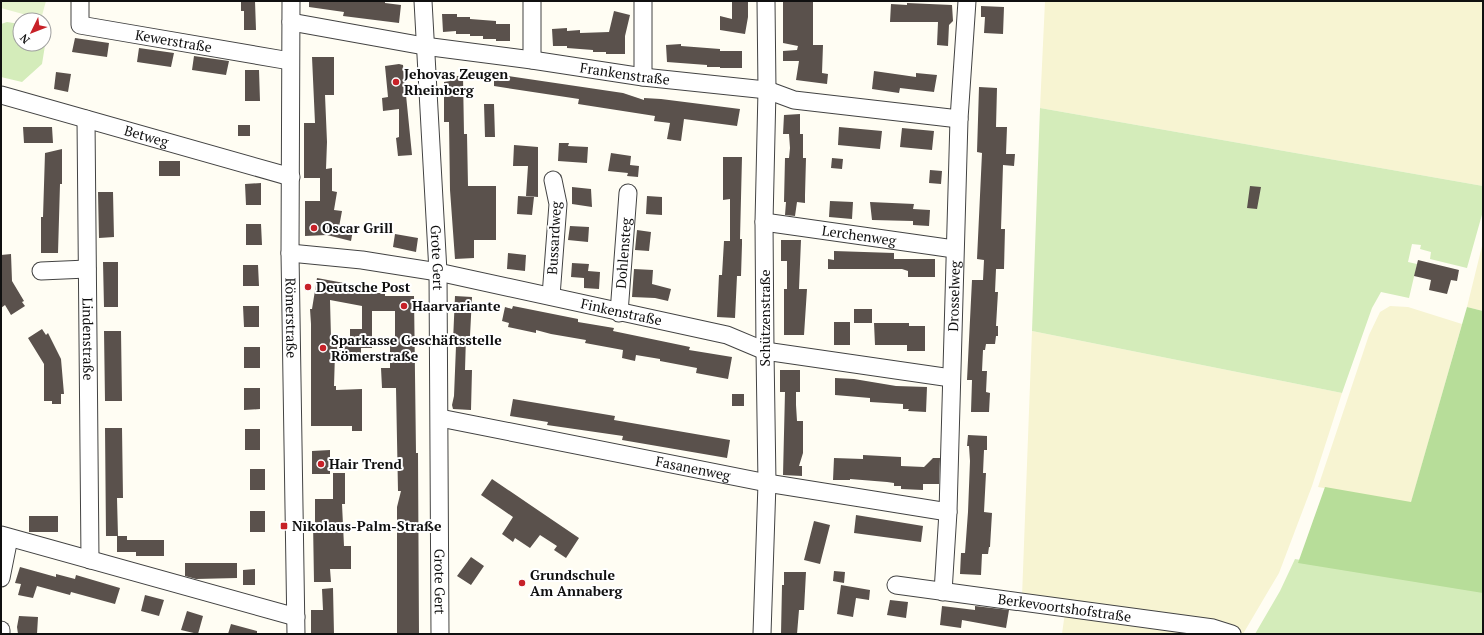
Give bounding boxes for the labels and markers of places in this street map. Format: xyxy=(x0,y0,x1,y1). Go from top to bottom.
place label: Jehovas Zeugen Rheinberg xyxy=(404,64,508,99)
marker: Jehovas Zeugen Rheinberg xyxy=(391,77,401,87)
place label: Oscar Grill xyxy=(322,218,394,237)
marker: Oscar Grill xyxy=(309,223,319,233)
place label: Deutsche Post xyxy=(316,277,411,296)
marker: Deutsche Post xyxy=(303,282,313,292)
place label: Haarvariante xyxy=(412,296,501,315)
marker: Haarvariante xyxy=(399,301,409,311)
place label: Sparkasse Geschäftsstelle Römerstraße xyxy=(331,330,502,365)
marker: Sparkasse Geschäftsstelle Römerstraße xyxy=(318,343,328,353)
place label: Hair Trend xyxy=(329,454,403,473)
marker: Hair Trend xyxy=(316,459,326,469)
place label: Nikolaus-Palm-Straße xyxy=(292,516,442,535)
marker: Nikolaus-Palm-Straße xyxy=(279,521,289,531)
place label: Grundschule Am Annaberg xyxy=(530,565,624,600)
marker: Grundschule Am Annaberg xyxy=(517,578,527,588)

